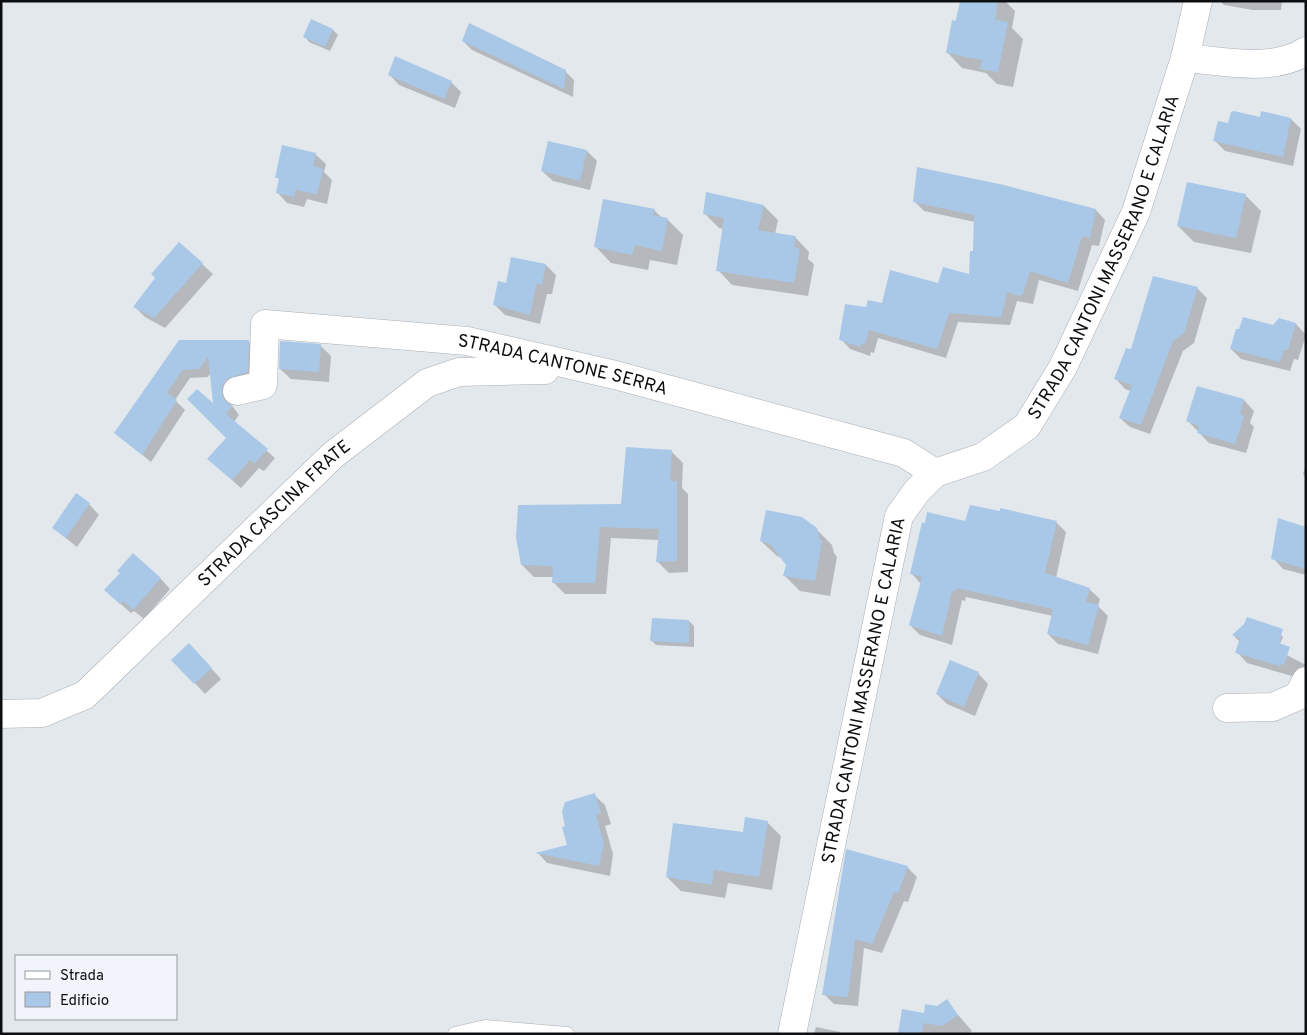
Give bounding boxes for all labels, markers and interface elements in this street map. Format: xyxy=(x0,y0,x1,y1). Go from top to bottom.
street label: STRADA CANTONI MASSERANO E CALARIA xyxy=(1024,92,1186,424)
street label: STRADA CANTONE SERRA xyxy=(457,330,670,402)
street label: STRADA CASCINA FRATE xyxy=(194,436,356,593)
street label: STRADA CANTONI MASSERANO E CALARIA xyxy=(817,515,911,866)
legend xyxy=(15,955,178,1020)
text: Strada xyxy=(60,967,104,986)
text: Edificio xyxy=(60,992,109,1011)

